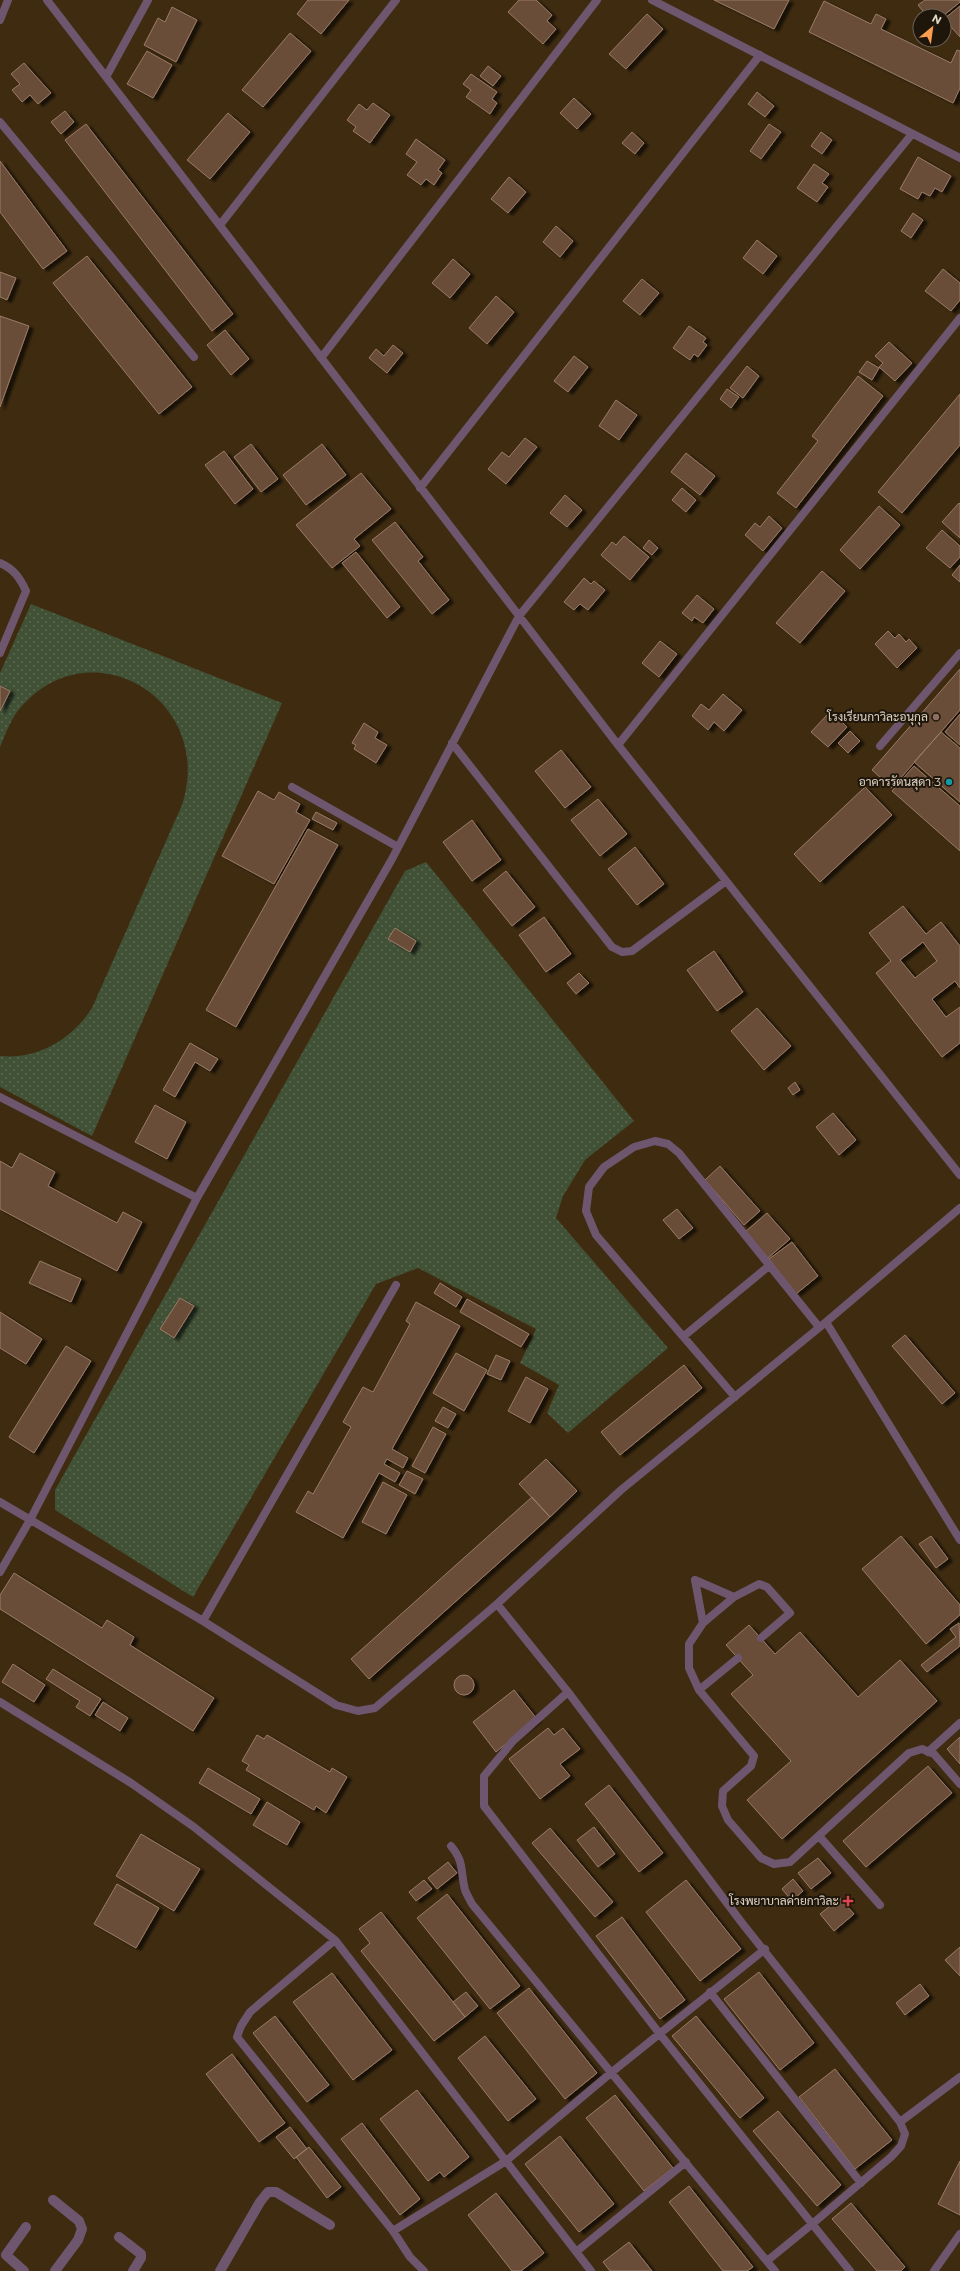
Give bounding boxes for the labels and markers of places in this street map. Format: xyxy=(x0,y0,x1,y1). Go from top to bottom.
place label: โรงเรียนกาวิละอนุกุล xyxy=(826,709,928,726)
marker: โรงเรียนกาวิละอนุกุล xyxy=(931,712,941,722)
place label: อาคารรัตนสุดา 3 xyxy=(859,774,941,791)
marker: อาคารรัตนสุดา 3 xyxy=(944,777,954,787)
place label: โรงพยาบาลค่ายกาวิละ xyxy=(728,1893,839,1908)
marker: โรงพยาบาลค่ายกาวิละ xyxy=(842,1895,854,1907)

